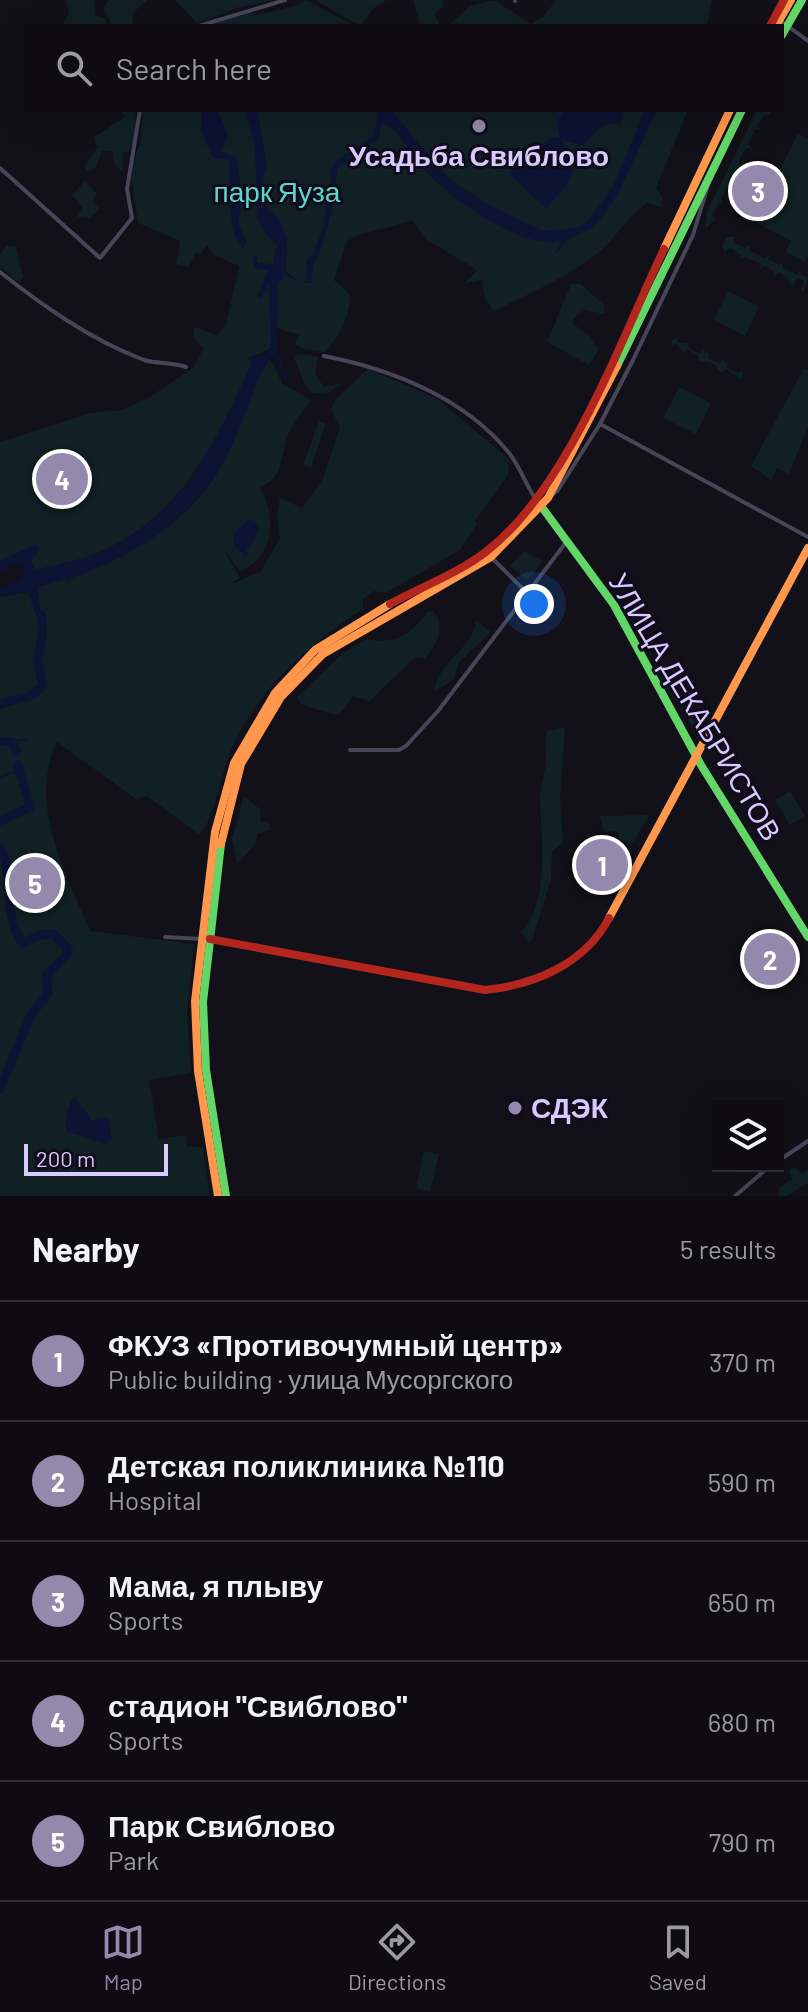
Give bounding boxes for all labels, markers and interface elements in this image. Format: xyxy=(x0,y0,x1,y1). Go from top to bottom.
search box xyxy=(24,24,784,112)
icon: search xyxy=(52,46,96,90)
text: Search here xyxy=(116,50,272,86)
marker: Усадьба Свиблово xyxy=(470,117,488,135)
place label: Усадьба Свиблово xyxy=(349,138,609,172)
pin: 3 xyxy=(732,161,784,221)
park label: парк Яуза xyxy=(214,174,341,208)
pin: 4 xyxy=(36,449,88,509)
street label: УЛИЦА ДЕКАБРИСТОВ xyxy=(603,567,789,846)
your location xyxy=(514,584,554,624)
pin: 1 xyxy=(576,835,628,895)
pin: 5 xyxy=(9,853,61,913)
pin: 2 xyxy=(744,929,796,989)
place label: СДЭК xyxy=(531,1090,609,1124)
marker: СДЭК xyxy=(506,1099,524,1117)
map controls xyxy=(712,1100,784,1172)
button: layers xyxy=(712,1100,784,1172)
scale bar xyxy=(24,1140,168,1176)
text: 200 m xyxy=(36,1145,95,1171)
text: Nearby xyxy=(32,1228,140,1269)
text: 5 results xyxy=(680,1233,776,1264)
text: ФКУЗ «Противочумный центр» xyxy=(108,1326,563,1362)
text: 1 xyxy=(53,1346,63,1377)
text: 370 m xyxy=(709,1346,776,1377)
text: Public building · улица Мусоргского xyxy=(108,1363,513,1394)
text: Детская поликлиника №110 xyxy=(108,1447,505,1483)
text: 2 xyxy=(51,1466,65,1497)
text: 590 m xyxy=(708,1466,776,1497)
text: Hospital xyxy=(108,1484,201,1515)
text: Мама, я плыву xyxy=(108,1567,323,1603)
text: 3 xyxy=(51,1586,65,1617)
text: 650 m xyxy=(708,1586,776,1617)
text: Sports xyxy=(108,1604,183,1635)
text: стадион "Свиблово" xyxy=(108,1687,407,1723)
text: 4 xyxy=(50,1706,66,1737)
text: 680 m xyxy=(708,1706,776,1737)
text: Sports xyxy=(108,1724,183,1755)
text: Парк Свиблово xyxy=(108,1807,335,1843)
text: 5 xyxy=(51,1826,65,1857)
text: 790 m xyxy=(709,1826,776,1857)
text: Park xyxy=(108,1844,159,1875)
tab: Map xyxy=(101,1920,145,1994)
tab: Directions xyxy=(348,1920,446,1994)
tab: Saved xyxy=(649,1920,707,1994)

